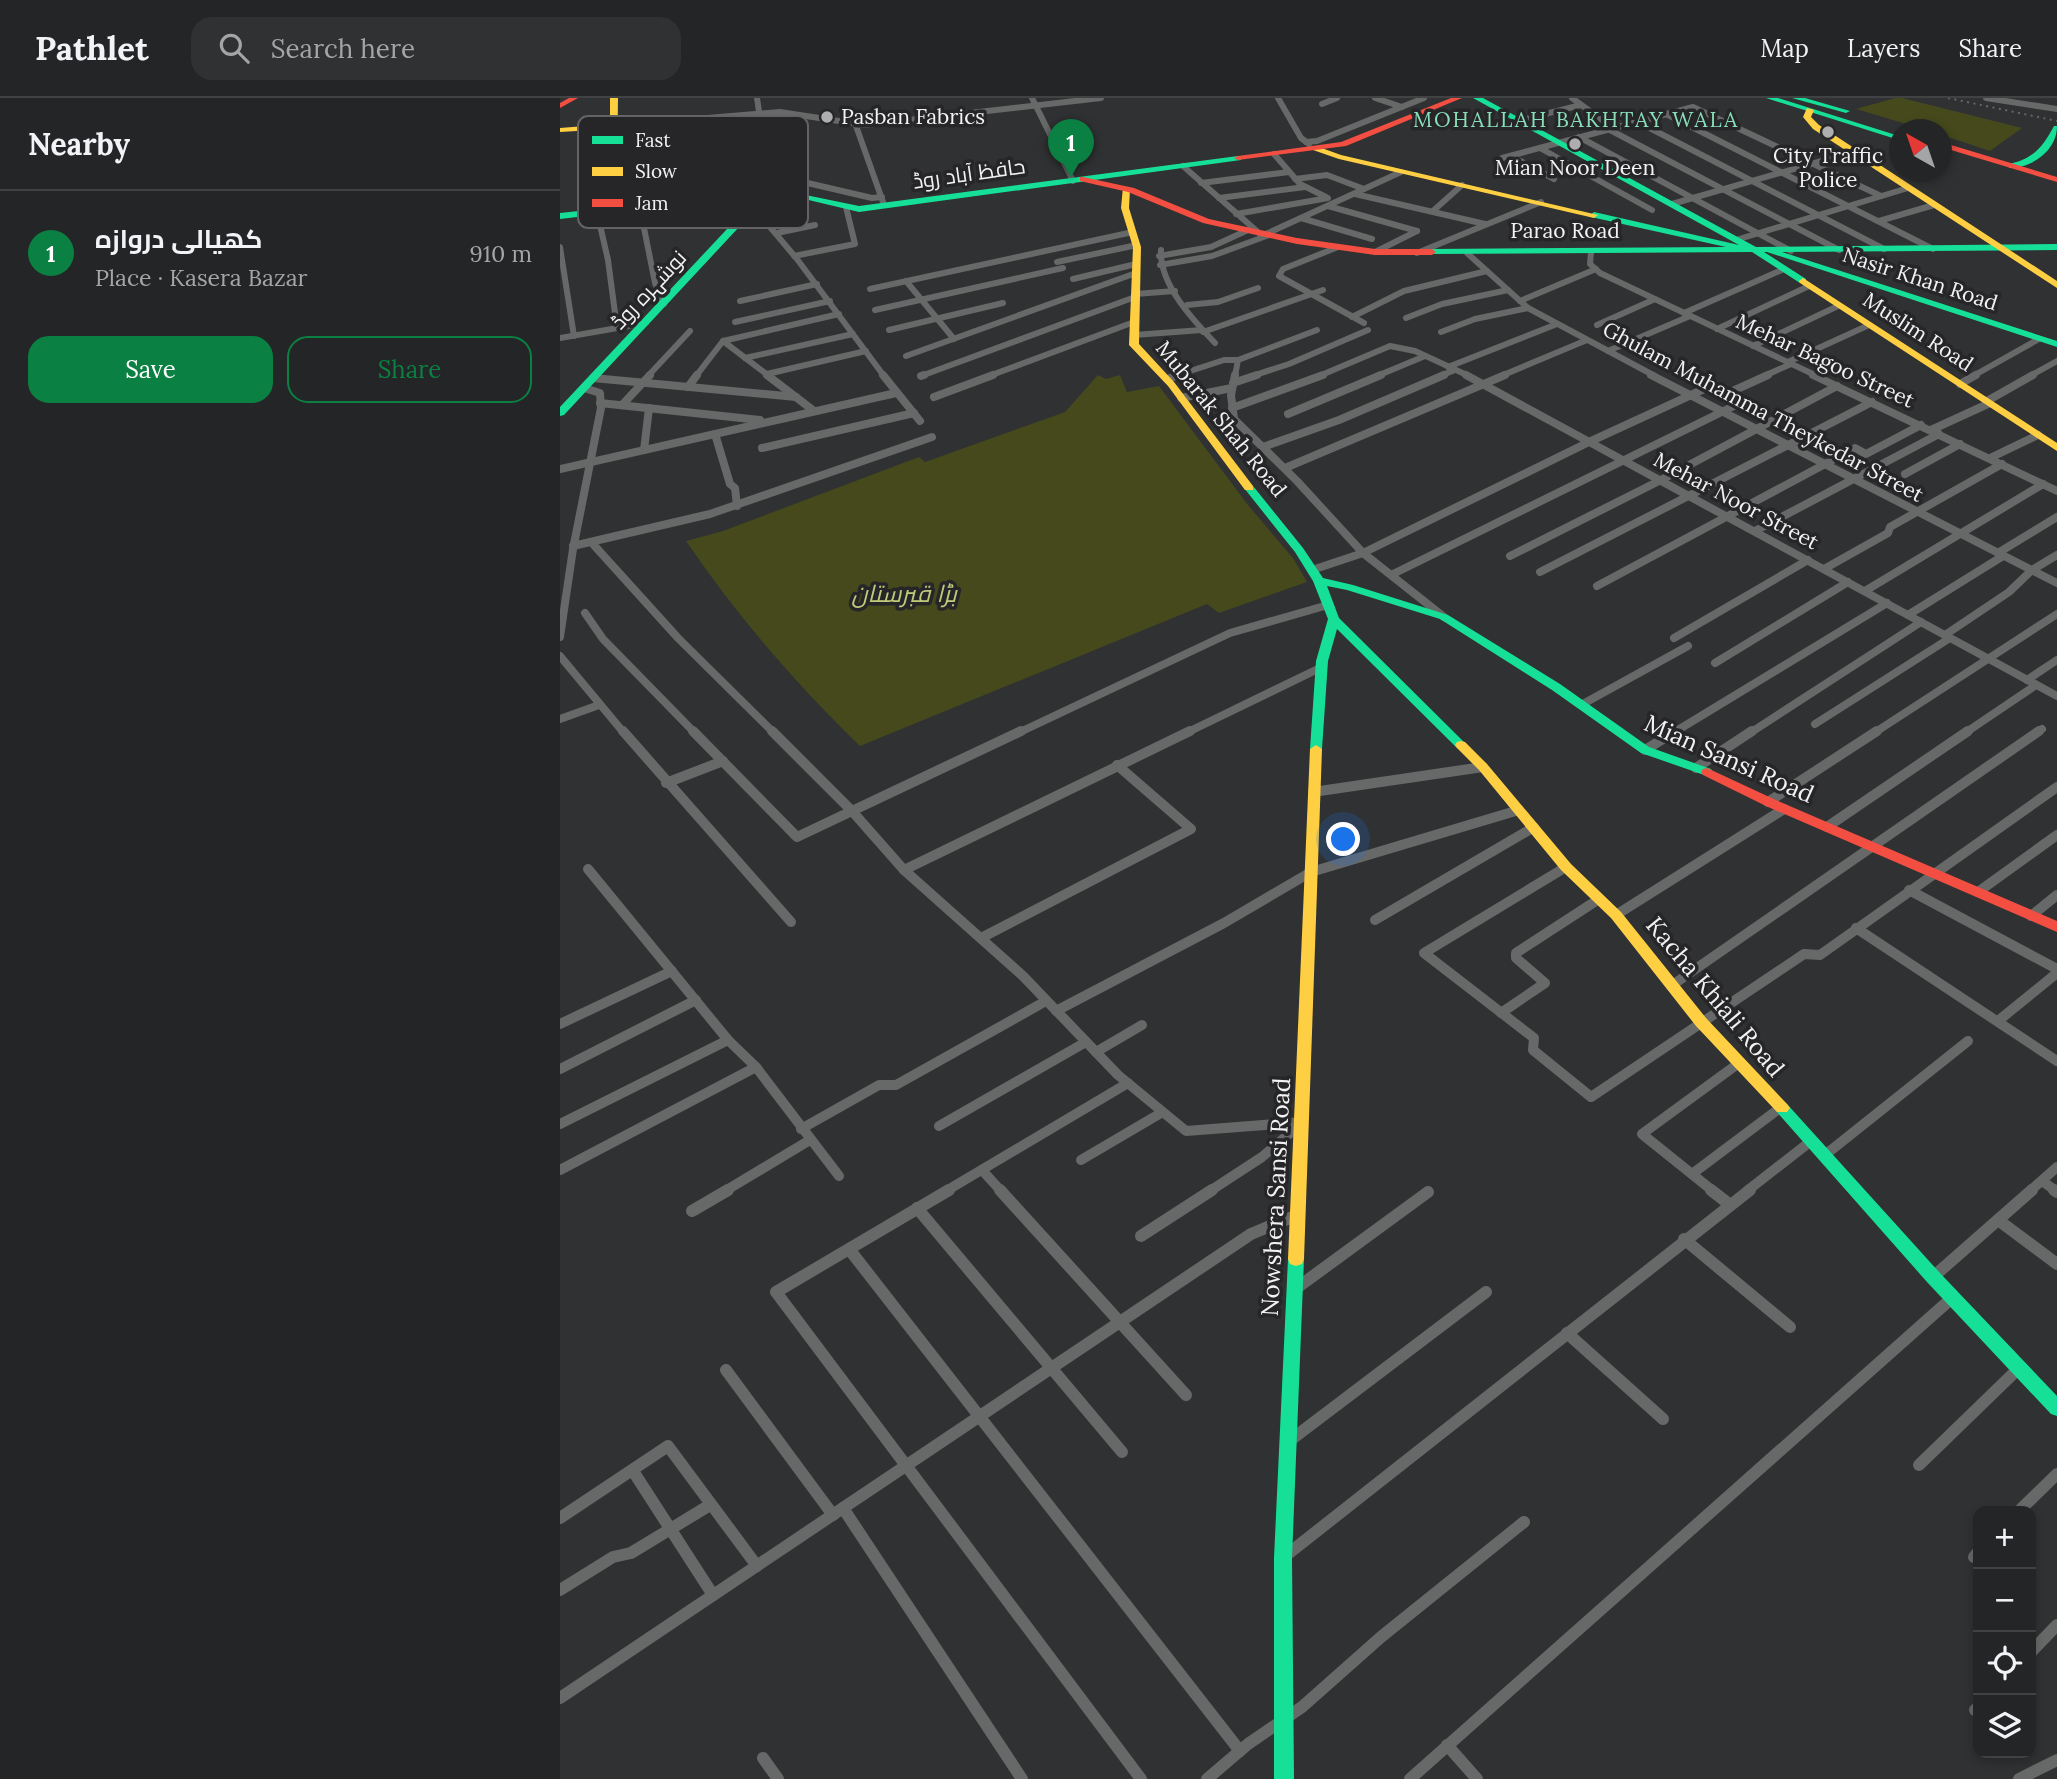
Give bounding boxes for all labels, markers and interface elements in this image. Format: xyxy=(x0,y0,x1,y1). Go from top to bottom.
search box xyxy=(191,17,681,80)
text: Pathlet xyxy=(35,27,149,69)
icon: search xyxy=(215,29,253,67)
text: Search here xyxy=(271,32,415,65)
text: Map xyxy=(1760,33,1809,64)
text: Layers xyxy=(1847,33,1920,64)
text: Share xyxy=(1958,33,2022,64)
place label: Pasban Fabrics xyxy=(841,103,985,130)
district label: MOHALLAH BAKHTAY WALA xyxy=(1413,106,1739,133)
marker: Pasban Fabrics xyxy=(819,109,835,125)
legend xyxy=(578,116,808,228)
pin: 1 xyxy=(1048,119,1094,177)
north arrow xyxy=(1889,119,1952,182)
marker: City Traffic Police xyxy=(1820,124,1836,140)
text: Nearby xyxy=(28,125,130,163)
text: Fast xyxy=(635,128,671,152)
marker: Mian Noor Deen xyxy=(1567,136,1583,152)
place label: City Traffic Police xyxy=(1773,142,1883,193)
street label: حافظ آباد روڈ xyxy=(911,152,1027,195)
place label: Mian Noor Deen xyxy=(1495,154,1655,181)
text: Slow xyxy=(635,159,678,183)
text: Jam xyxy=(634,191,669,215)
street label: Parao Road xyxy=(1510,217,1620,244)
text: کھیالی دروازہ xyxy=(95,222,262,255)
text: 1 xyxy=(46,239,56,268)
text: 910 m xyxy=(469,239,532,268)
street label: Nasir Khan Road xyxy=(1839,241,2001,316)
street label: نوشہرہ روڈ xyxy=(605,244,693,336)
text: Place · Kasera Bazar xyxy=(95,263,308,292)
street label: Muslim Road xyxy=(1858,286,1979,377)
street label: Mehar Bagoo Street xyxy=(1732,307,1919,414)
street label: Ghulam Muhamma Theykedar Street xyxy=(1598,315,1929,508)
street label: Mubarak Shah Road xyxy=(1150,335,1293,502)
button: Save xyxy=(28,336,273,403)
button: Share xyxy=(287,336,532,403)
street label: Mehar Noor Street xyxy=(1649,446,1824,556)
park label: بڑا قبرستان xyxy=(851,578,958,609)
street label: Mian Sansi Road xyxy=(1640,707,1819,810)
your location xyxy=(1326,822,1360,856)
street label: Kacha Khiali Road xyxy=(1639,910,1791,1083)
street label: Nowshera Sansi Road xyxy=(1254,1077,1297,1317)
map controls xyxy=(1973,1506,2036,1758)
button: + xyxy=(1973,1506,2036,1569)
button: − xyxy=(1973,1569,2036,1632)
button: locate xyxy=(1973,1632,2036,1695)
button: layers xyxy=(1973,1695,2036,1758)

